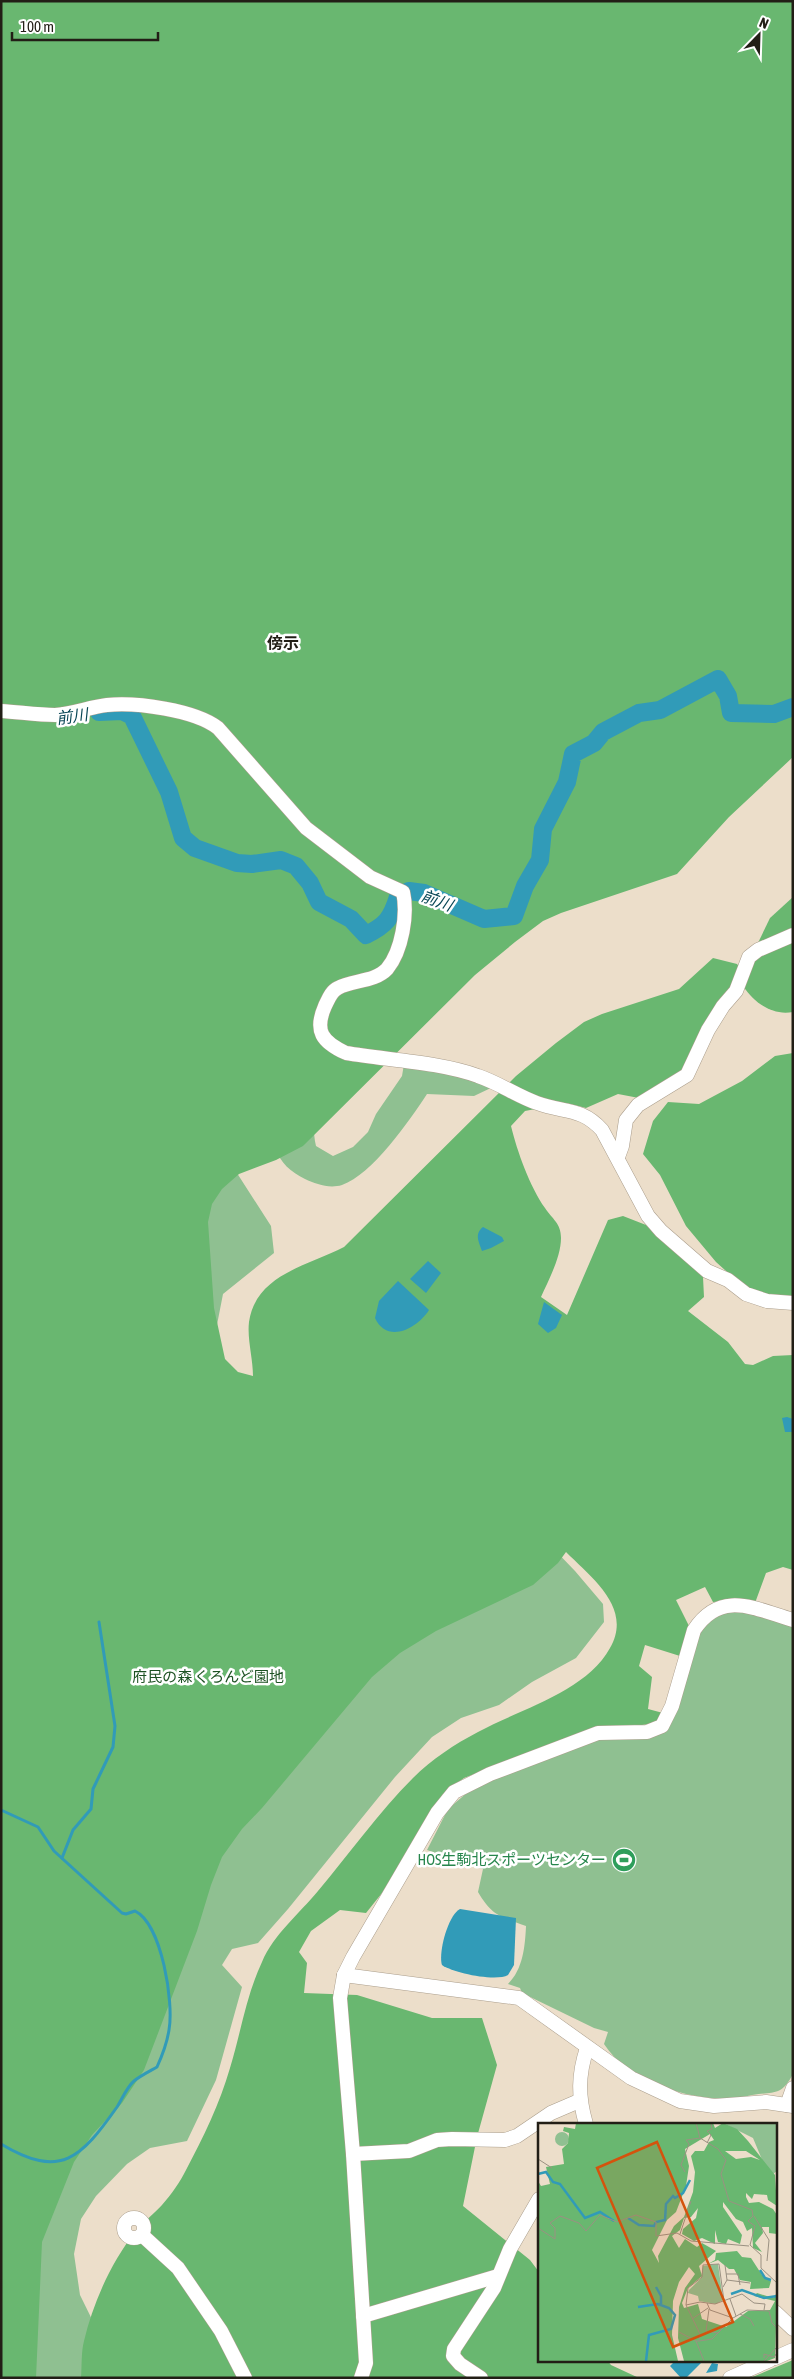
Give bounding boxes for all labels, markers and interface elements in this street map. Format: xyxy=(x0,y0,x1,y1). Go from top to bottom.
scale bar xyxy=(12,10,159,42)
north arrow xyxy=(734,10,784,60)
text: N xyxy=(757,14,771,32)
text: 100 m xyxy=(20,18,54,35)
district label: 傍示 xyxy=(267,634,299,652)
water label: 前川 xyxy=(55,705,91,727)
water label: 前川 xyxy=(419,886,457,915)
park label: 府民の森 くろんど園地 xyxy=(132,1668,284,1685)
sports icon: HOS生駒北スポーツセンター xyxy=(611,1847,637,1873)
place label: HOS生駒北スポーツセンター xyxy=(418,1851,606,1868)
inset map xyxy=(538,2123,776,2362)

